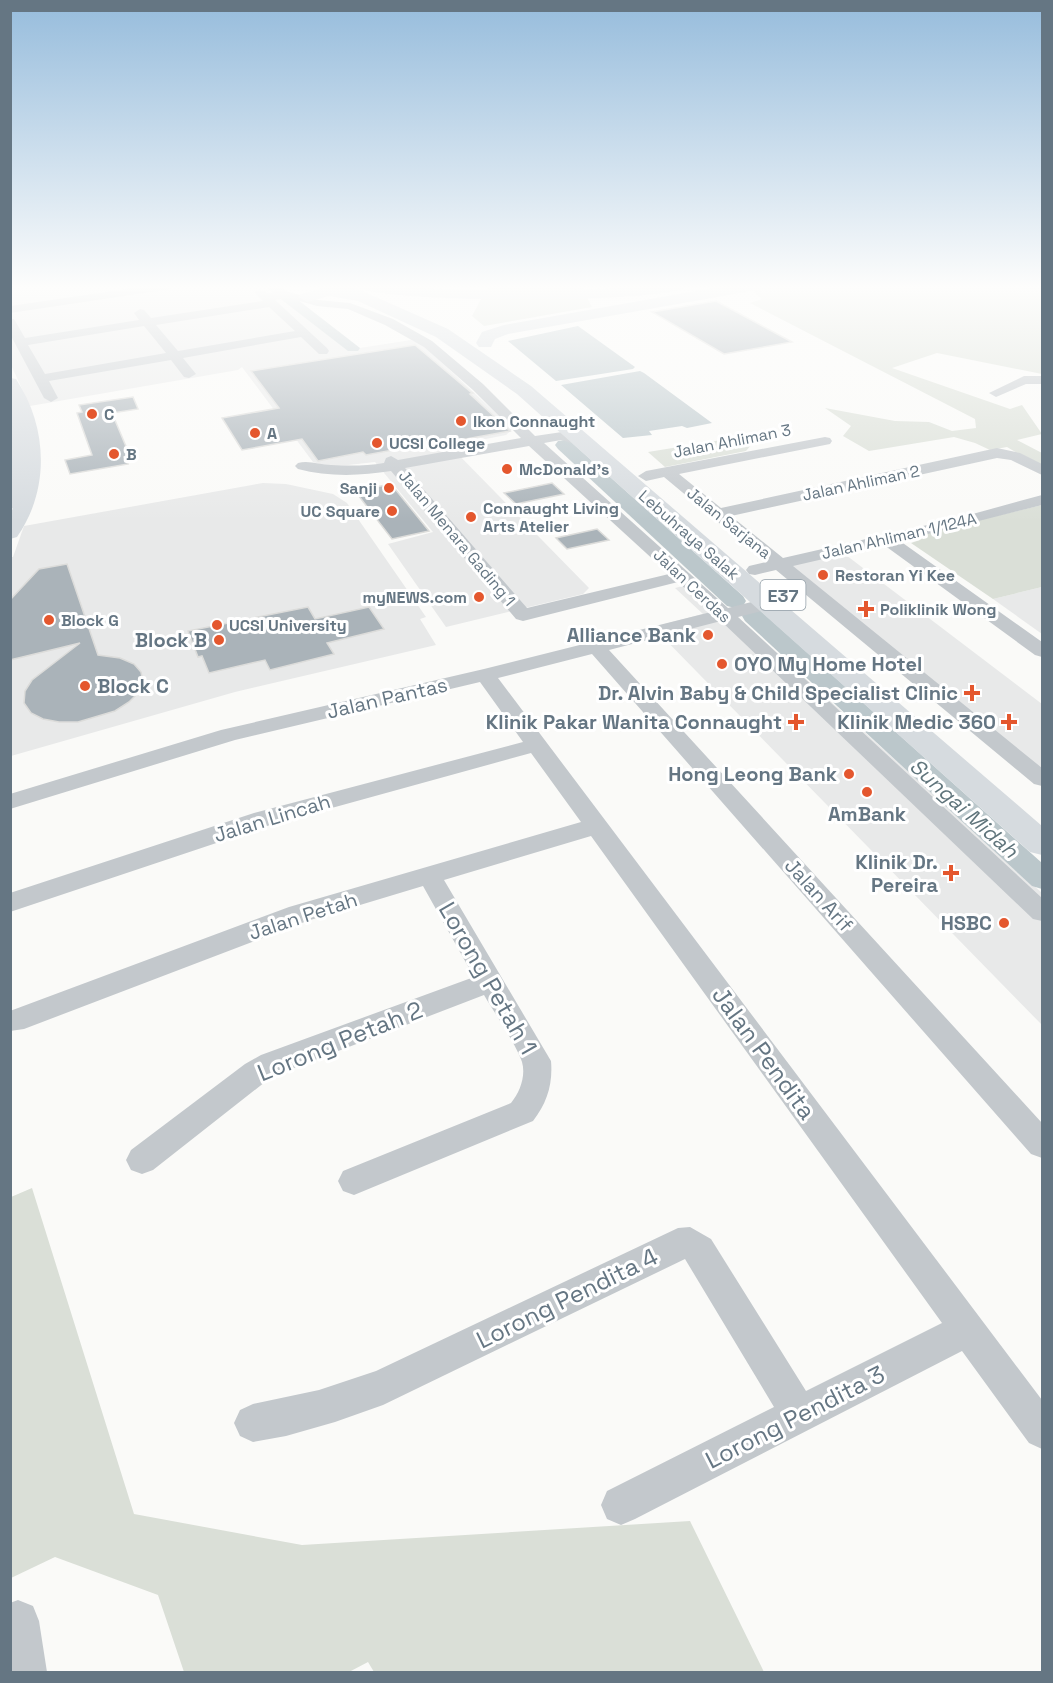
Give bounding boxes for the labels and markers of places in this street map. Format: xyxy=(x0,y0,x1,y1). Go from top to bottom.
place label: C xyxy=(104,404,114,425)
marker: C xyxy=(85,407,99,421)
place label: Ikon Connaught xyxy=(473,411,595,432)
marker: Ikon Connaught xyxy=(454,414,468,428)
place label: A xyxy=(267,423,277,444)
marker: A xyxy=(248,426,262,440)
place label: UCSI College xyxy=(389,433,485,454)
marker: UCSI College xyxy=(370,436,384,450)
place label: B xyxy=(126,444,137,465)
marker: B xyxy=(107,447,121,461)
place label: McDonald's xyxy=(519,459,609,480)
marker: McDonald's xyxy=(500,462,514,476)
place label: Sanji xyxy=(340,478,377,499)
marker: Sanji xyxy=(382,481,396,495)
place label: Connaught Living Arts Atelier xyxy=(483,498,619,537)
place label: UC Square xyxy=(301,501,380,522)
marker: UC Square xyxy=(385,504,399,518)
marker: Connaught Living Arts Atelier xyxy=(464,510,478,524)
place label: Restoran Yi Kee xyxy=(835,565,955,586)
marker: Restoran Yi Kee xyxy=(816,568,830,582)
place label: myNEWS.com xyxy=(362,587,467,608)
marker: myNEWS.com xyxy=(472,590,486,604)
place label: Poliklinik Wong xyxy=(880,599,997,620)
marker: Poliklinik Wong xyxy=(857,600,875,618)
place label: Block G xyxy=(61,610,119,631)
marker: Block G xyxy=(42,613,56,627)
place label: UCSI University xyxy=(229,615,347,636)
marker: UCSI University xyxy=(210,618,224,632)
place label: Alliance Bank xyxy=(567,622,696,648)
place label: Block B xyxy=(135,627,207,653)
marker: Alliance Bank xyxy=(701,628,715,642)
marker: Block B xyxy=(212,633,226,647)
place label: OYO My Home Hotel xyxy=(734,651,922,677)
marker: OYO My Home Hotel xyxy=(715,657,729,671)
place label: Block C xyxy=(97,673,169,699)
marker: Block C xyxy=(78,679,92,693)
place label: Dr. Alvin Baby & Child Specialist Clinic xyxy=(598,680,958,706)
marker: Dr. Alvin Baby & Child Specialist Clinic xyxy=(963,684,981,702)
place label: Klinik Pakar Wanita Connaught xyxy=(486,709,782,735)
place label: Klinik Medic 360 xyxy=(837,709,996,735)
marker: Klinik Pakar Wanita Connaught xyxy=(787,713,805,731)
marker: Klinik Medic 360 xyxy=(1000,713,1018,731)
place label: Hong Leong Bank xyxy=(668,761,837,787)
marker: Hong Leong Bank xyxy=(842,767,856,781)
marker: AmBank xyxy=(860,785,874,799)
place label: AmBank xyxy=(828,801,906,827)
place label: Klinik Dr. Pereira xyxy=(855,849,938,898)
marker: Klinik Dr. Pereira xyxy=(942,864,960,882)
place label: HSBC xyxy=(941,910,992,936)
marker: HSBC xyxy=(997,916,1011,930)

